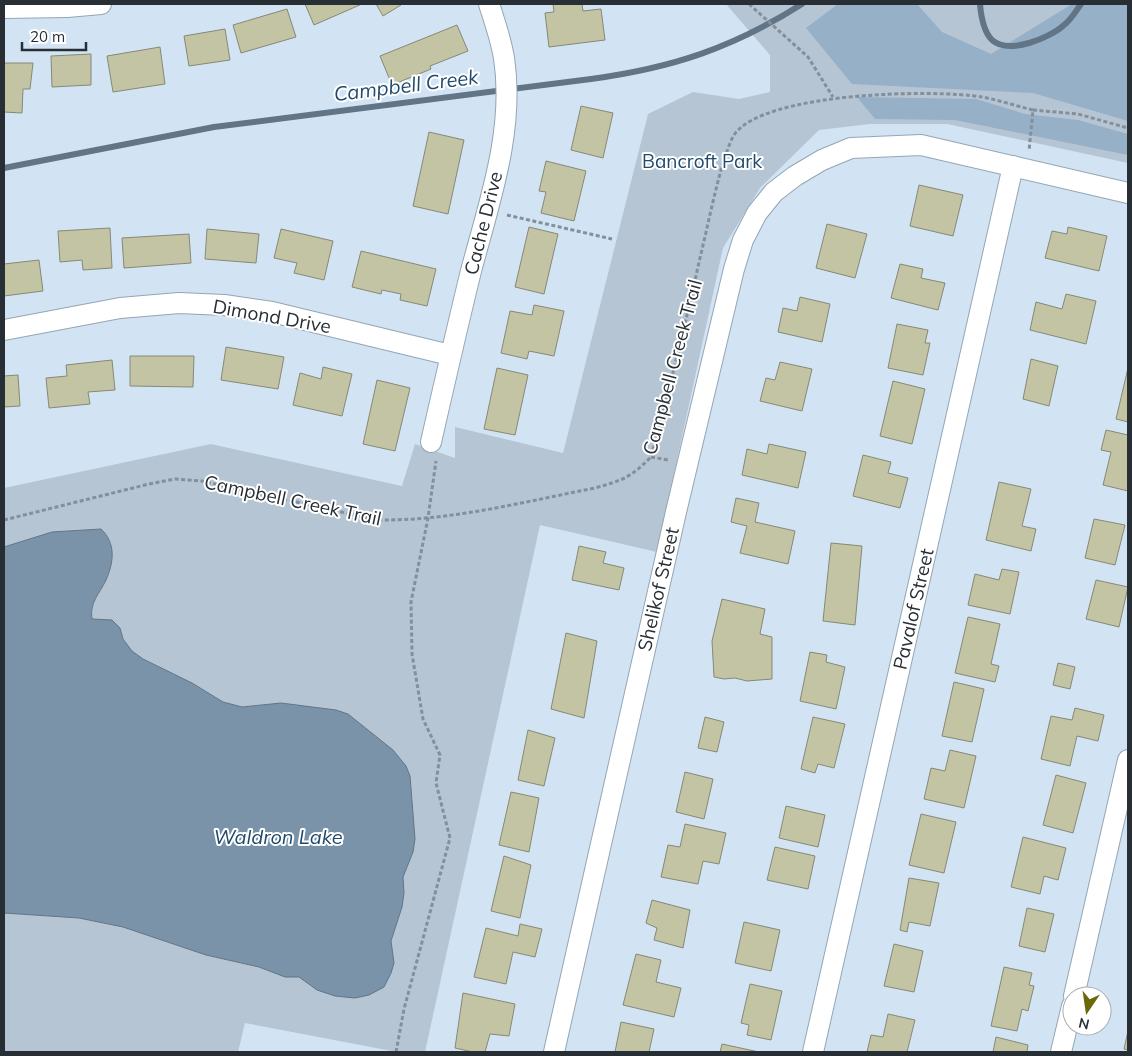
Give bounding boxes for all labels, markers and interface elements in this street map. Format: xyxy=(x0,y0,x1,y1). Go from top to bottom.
scale bar xyxy=(22,20,86,52)
text: 20 m xyxy=(30,27,65,46)
water label: Campbell Creek xyxy=(332,64,480,106)
park label: Bancroft Park xyxy=(642,149,762,173)
street label: Cache Drive xyxy=(459,169,507,277)
street label: Campbell Creek Trail xyxy=(637,277,707,457)
street label: Dimond Drive xyxy=(211,294,333,338)
street label: Campbell Creek Trail xyxy=(202,470,384,530)
street label: Shelikof Street xyxy=(632,524,684,653)
street label: Pavalof Street xyxy=(887,546,939,672)
water label: Waldron Lake xyxy=(213,824,343,849)
north arrow xyxy=(1062,986,1112,1036)
text: N xyxy=(1077,1014,1091,1034)

